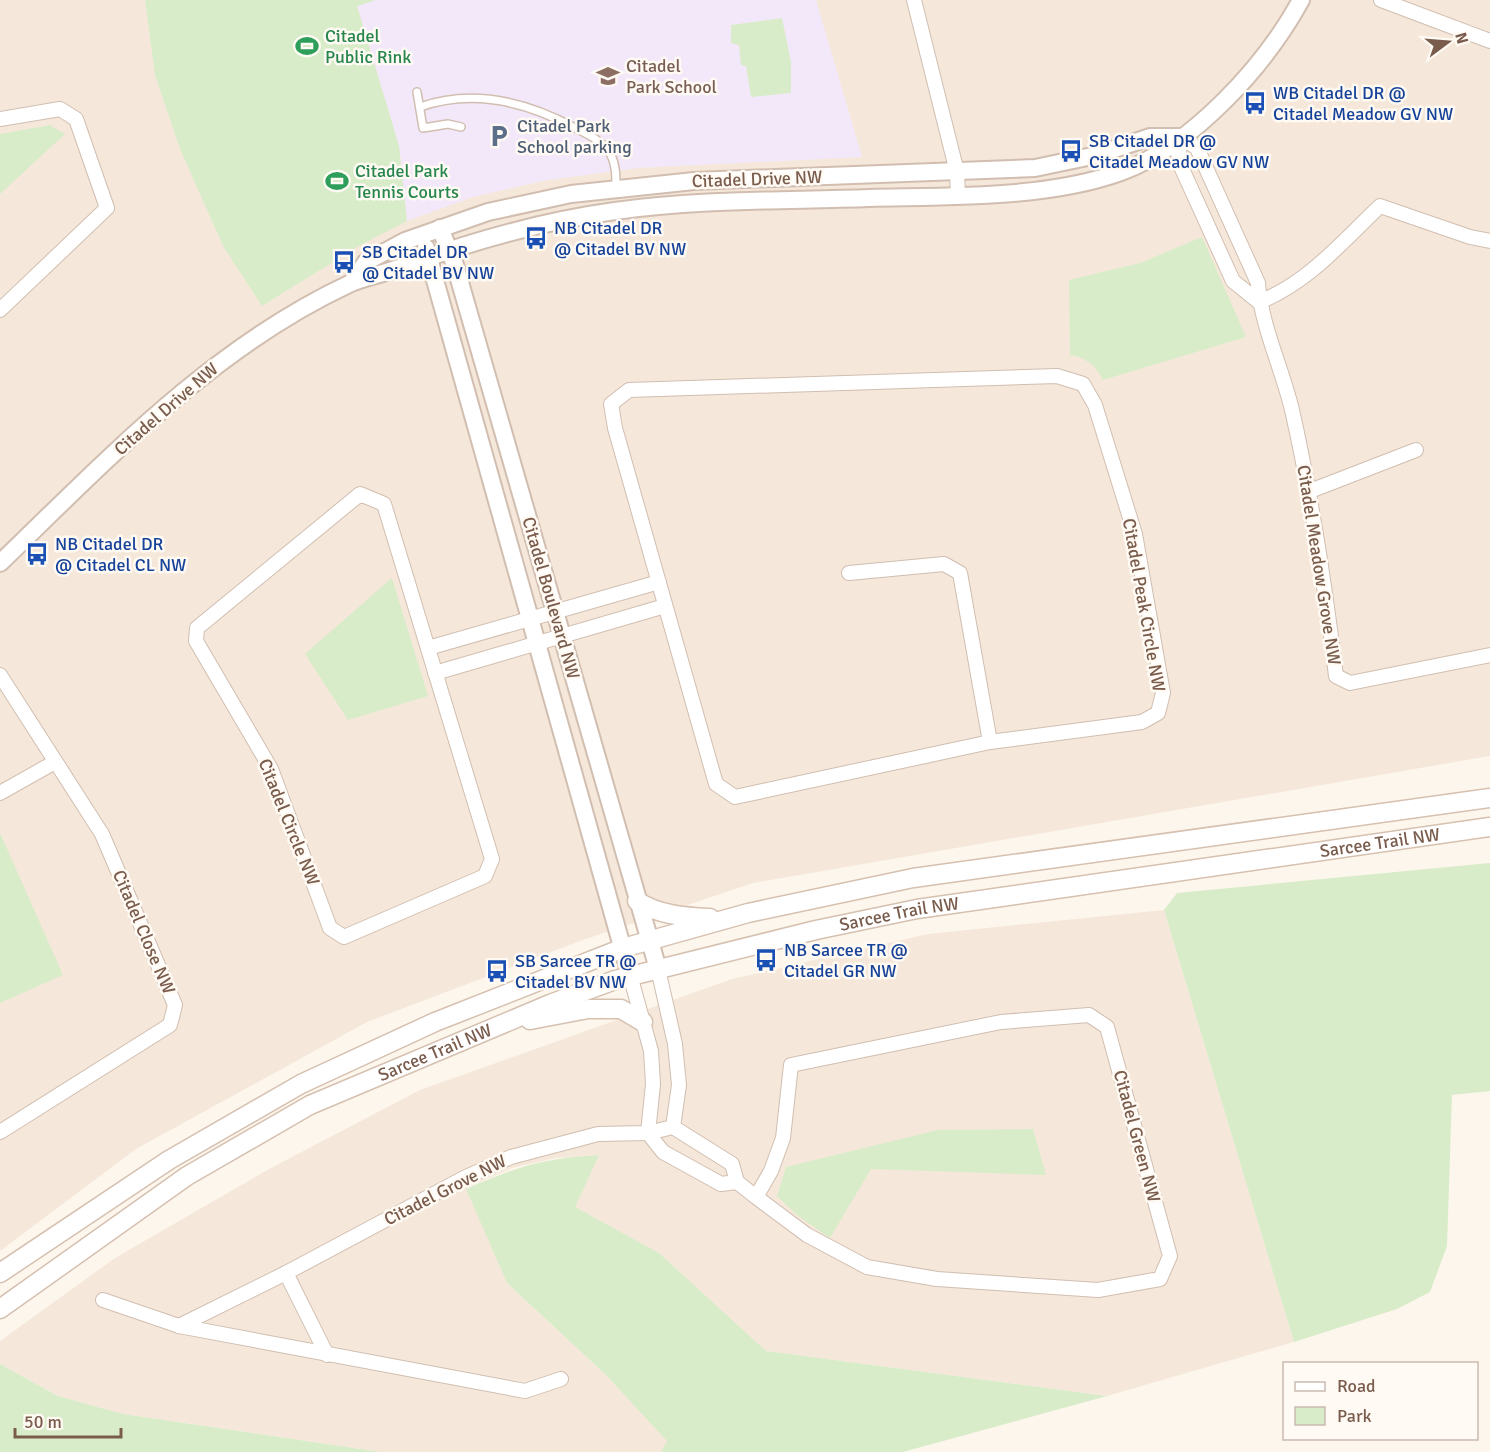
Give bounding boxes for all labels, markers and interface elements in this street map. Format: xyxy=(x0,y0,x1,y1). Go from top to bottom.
north arrow xyxy=(1418,12,1478,72)
place label: Citadel Public Rink xyxy=(325,25,411,68)
text: N xyxy=(1450,30,1473,46)
sports icon: Citadel Public Rink xyxy=(294,33,320,59)
place label: Citadel Park School xyxy=(626,55,717,98)
school or university icon: Citadel Park School xyxy=(595,63,621,89)
place label: WB Citadel DR @ Citadel Meadow GV NW xyxy=(1273,82,1453,125)
bus stop icon: WB Citadel DR @ Citadel Meadow GV NW xyxy=(1242,90,1268,116)
place label: Citadel Park School parking xyxy=(517,115,632,158)
parking icon: Citadel Park School parking xyxy=(486,123,512,149)
place label: SB Citadel DR @ Citadel Meadow GV NW xyxy=(1089,130,1269,173)
bus stop icon: SB Citadel DR @ Citadel Meadow GV NW xyxy=(1058,138,1084,164)
place label: Citadel Park Tennis Courts xyxy=(355,160,459,203)
street label: Citadel Drive NW xyxy=(691,166,823,192)
sports icon: Citadel Park Tennis Courts xyxy=(324,168,350,194)
place label: NB Citadel DR @ Citadel BV NW xyxy=(554,217,686,260)
bus stop icon: NB Citadel DR @ Citadel BV NW xyxy=(523,225,549,251)
place label: SB Citadel DR @ Citadel BV NW xyxy=(362,241,494,284)
bus stop icon: SB Citadel DR @ Citadel BV NW xyxy=(331,249,357,275)
street label: Citadel Drive NW xyxy=(110,358,222,460)
street label: Citadel Meadow Grove NW xyxy=(1292,463,1346,667)
street label: Citadel Boulevard NW xyxy=(517,514,585,682)
street label: Citadel Peak Circle NW xyxy=(1118,517,1170,693)
place label: NB Citadel DR @ Citadel CL NW xyxy=(55,533,186,576)
bus stop icon: NB Citadel DR @ Citadel CL NW xyxy=(24,541,50,567)
street label: Citadel Circle NW xyxy=(254,755,324,889)
street label: Sarcee Trail NW xyxy=(1318,823,1441,862)
street label: Citadel Close NW xyxy=(108,867,180,997)
street label: Sarcee Trail NW xyxy=(837,892,960,936)
place label: NB Sarcee TR @ Citadel GR NW xyxy=(784,939,908,982)
bus stop icon: NB Sarcee TR @ Citadel GR NW xyxy=(753,947,779,973)
place label: SB Sarcee TR @ Citadel BV NW xyxy=(515,950,636,993)
bus stop icon: SB Sarcee TR @ Citadel BV NW xyxy=(484,958,510,984)
street label: Sarcee Trail NW xyxy=(375,1019,495,1086)
street label: Citadel Green NW xyxy=(1109,1067,1165,1205)
street label: Citadel Grove NW xyxy=(380,1150,510,1230)
legend xyxy=(1283,1362,1478,1440)
text: Road xyxy=(1337,1375,1376,1397)
scale bar xyxy=(15,1401,122,1439)
text: Park xyxy=(1337,1405,1372,1427)
text: 50 m xyxy=(24,1411,62,1433)

